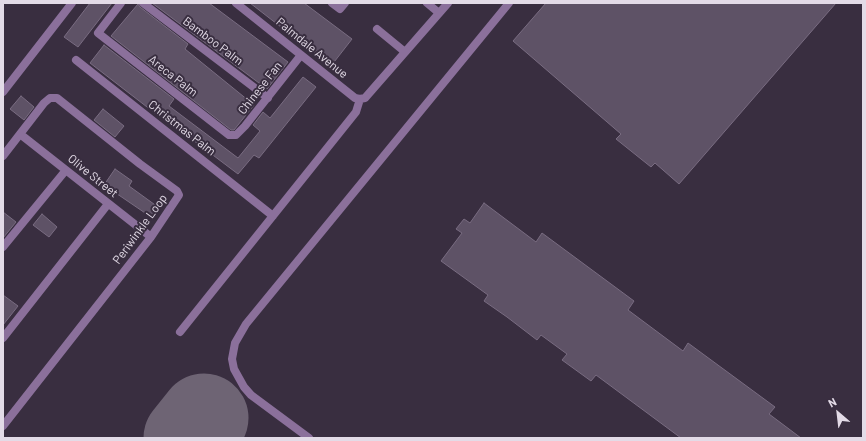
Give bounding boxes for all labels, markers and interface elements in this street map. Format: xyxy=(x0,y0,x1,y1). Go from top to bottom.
street label: Bamboo Palm xyxy=(180,14,246,68)
street label: Palmdale Avenue xyxy=(273,15,351,81)
street label: Areca Palm xyxy=(145,52,201,100)
street label: Chinese Fan xyxy=(235,59,285,117)
street label: Christmas Palm xyxy=(145,97,219,159)
street label: Olive Street xyxy=(65,151,121,201)
street label: Periwinkle Loop xyxy=(110,191,170,267)
north arrow xyxy=(818,393,858,433)
text: N xyxy=(826,395,838,409)

